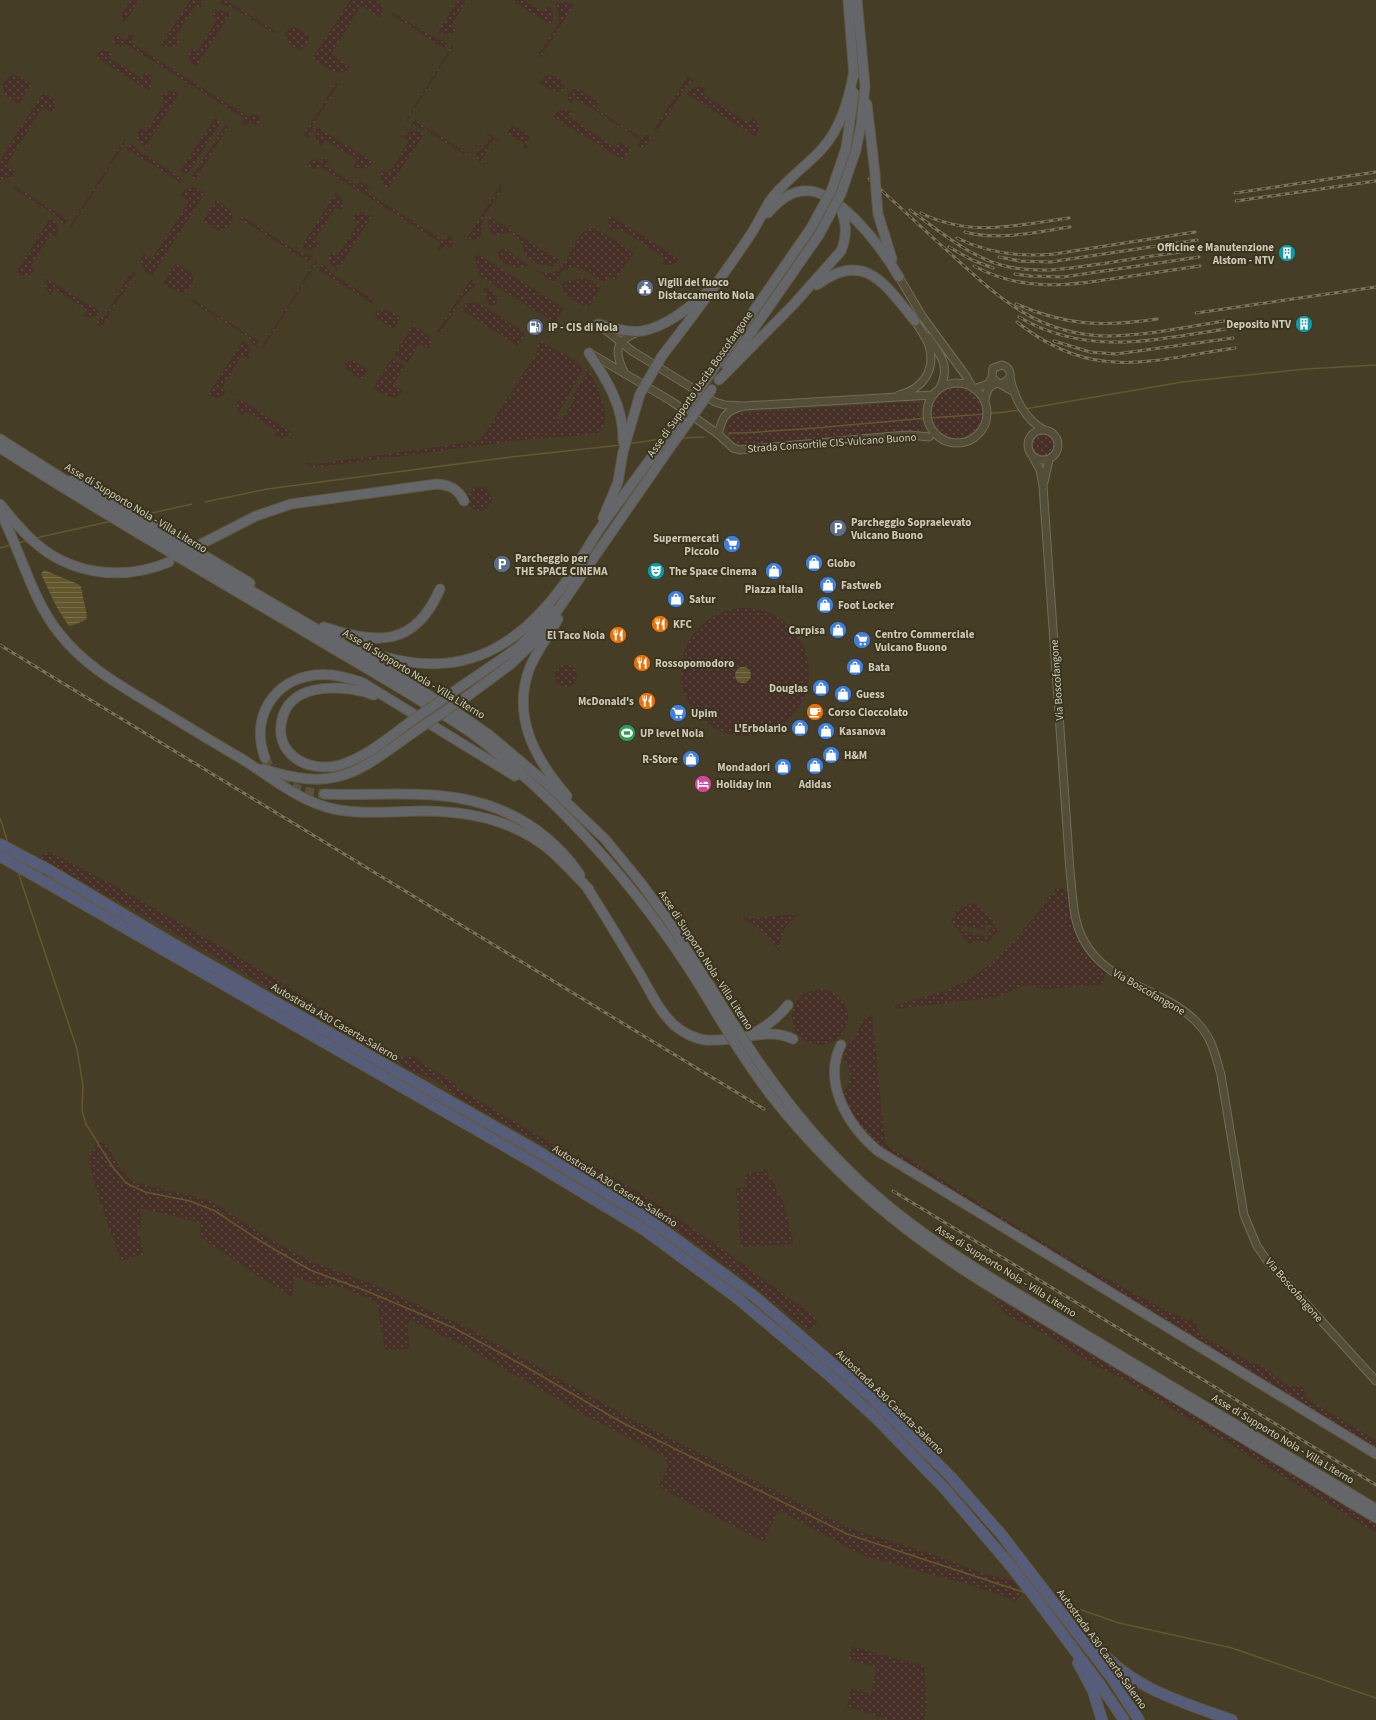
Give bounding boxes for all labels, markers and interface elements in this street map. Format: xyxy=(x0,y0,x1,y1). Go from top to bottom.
place label: Officine e Manutenzione Alstom - NTV xyxy=(1157,240,1275,268)
building icon: Officine e Manutenzione Alstom - NTV xyxy=(1277,243,1297,263)
place label: Vigili del fuoco Distaccamento Nola xyxy=(657,275,754,303)
public building icon: Vigili del fuoco Distaccamento Nola xyxy=(635,278,655,298)
street label: Asse di Supporto Uscita Boscofangone xyxy=(644,307,757,460)
building icon: Deposito NTV xyxy=(1294,314,1314,334)
fuel station icon: IP - CIS di Nola xyxy=(525,317,545,337)
place label: Deposito NTV xyxy=(1226,317,1292,332)
place label: IP - CIS di Nola xyxy=(548,320,618,335)
street label: Strada Consortile CIS-Vulcano Buono xyxy=(747,430,917,456)
street label: Asse di Supporto Nola - Villa Literno xyxy=(62,459,210,557)
place label: Parcheggio Sopraelevato Vulcano Buono xyxy=(850,515,971,543)
parking icon: Parcheggio Sopraelevato Vulcano Buono xyxy=(828,518,848,538)
place label: Supermercati Piccolo xyxy=(653,531,719,559)
supermarket icon: Supermercati Piccolo xyxy=(722,534,742,554)
place label: Parcheggio per THE SPACE CINEMA xyxy=(515,551,608,579)
shop icon: Globo xyxy=(804,553,824,573)
parking icon: Parcheggio per THE SPACE CINEMA xyxy=(492,554,512,574)
place label: Globo xyxy=(827,556,856,571)
theatre icon: The Space Cinema xyxy=(646,561,666,581)
shop icon: Piazza Italia xyxy=(764,561,784,581)
place label: The Space Cinema xyxy=(669,564,757,579)
shop icon: Fastweb xyxy=(818,575,838,595)
place label: Fastweb xyxy=(841,578,881,593)
place label: Piazza Italia xyxy=(745,582,803,597)
shop icon: Satur xyxy=(666,589,686,609)
place label: Satur xyxy=(689,592,716,607)
shop icon: Foot Locker xyxy=(815,595,835,615)
place label: Foot Locker xyxy=(838,598,895,613)
restaurant icon: KFC xyxy=(650,614,670,634)
place label: KFC xyxy=(673,617,692,632)
shop icon: Carpisa xyxy=(828,620,848,640)
place label: Carpisa xyxy=(788,623,825,638)
street label: Asse di Supporto Nola - Villa Literno xyxy=(340,625,488,723)
restaurant icon: El Taco Nola xyxy=(608,625,628,645)
place label: Centro Commerciale Vulcano Buono xyxy=(874,627,975,655)
place label: El Taco Nola xyxy=(547,628,605,643)
supermarket icon: Centro Commerciale Vulcano Buono xyxy=(852,630,872,650)
street label: Via Boscofangone xyxy=(1047,638,1067,721)
restaurant icon: Rossopomodoro xyxy=(632,653,652,673)
place label: Rossopomodoro xyxy=(655,656,734,671)
shop icon: Bata xyxy=(845,657,865,677)
place label: Bata xyxy=(868,660,890,675)
shop icon: Douglas xyxy=(811,678,831,698)
place label: Douglas xyxy=(769,681,808,696)
shop icon: Guess xyxy=(833,684,853,704)
place label: Guess xyxy=(856,687,885,702)
restaurant icon: McDonald's xyxy=(637,691,657,711)
place label: McDonald's xyxy=(578,694,634,709)
cafe icon: Corso Cioccolato xyxy=(805,702,825,722)
supermarket icon: Upim xyxy=(668,703,688,723)
place label: Corso Cioccolato xyxy=(828,705,908,720)
place label: Upim xyxy=(691,706,717,721)
shop icon: L'Erbolario xyxy=(790,718,810,738)
place label: L'Erbolario xyxy=(734,721,787,736)
shop icon: Kasanova xyxy=(816,721,836,741)
sports icon: UP level Nola xyxy=(617,723,637,743)
place label: Kasanova xyxy=(839,724,886,739)
place label: UP level Nola xyxy=(640,726,704,741)
shop icon: H&M xyxy=(821,745,841,765)
place label: H&M xyxy=(844,748,867,763)
shop icon: R-Store xyxy=(681,749,701,769)
place label: R-Store xyxy=(642,752,678,767)
shop icon: Adidas xyxy=(805,756,825,776)
shop icon: Mondadori xyxy=(773,757,793,777)
place label: Mondadori xyxy=(717,760,770,775)
hotel icon: Holiday Inn xyxy=(693,774,713,794)
place label: Holiday Inn xyxy=(716,777,772,792)
place label: Adidas xyxy=(798,777,831,792)
street label: Asse di Supporto Nola - Villa Literno xyxy=(655,887,757,1033)
street label: Via Boscofangone xyxy=(1110,965,1188,1019)
street label: Autostrada A30 Caserta-Salerno xyxy=(268,979,402,1065)
street label: Autostrada A30 Caserta-Salerno xyxy=(550,1141,680,1231)
street label: Asse di Supporto Nola - Villa Literno xyxy=(933,1221,1079,1321)
street label: Via Boscofangone xyxy=(1262,1254,1327,1326)
street label: Autostrada A30 Caserta-Salerno xyxy=(833,1346,947,1458)
street label: Asse di Supporto Nola - Villa Literno xyxy=(1209,1390,1357,1488)
street label: Autostrada A30 Caserta-Salerno xyxy=(1053,1586,1151,1712)

